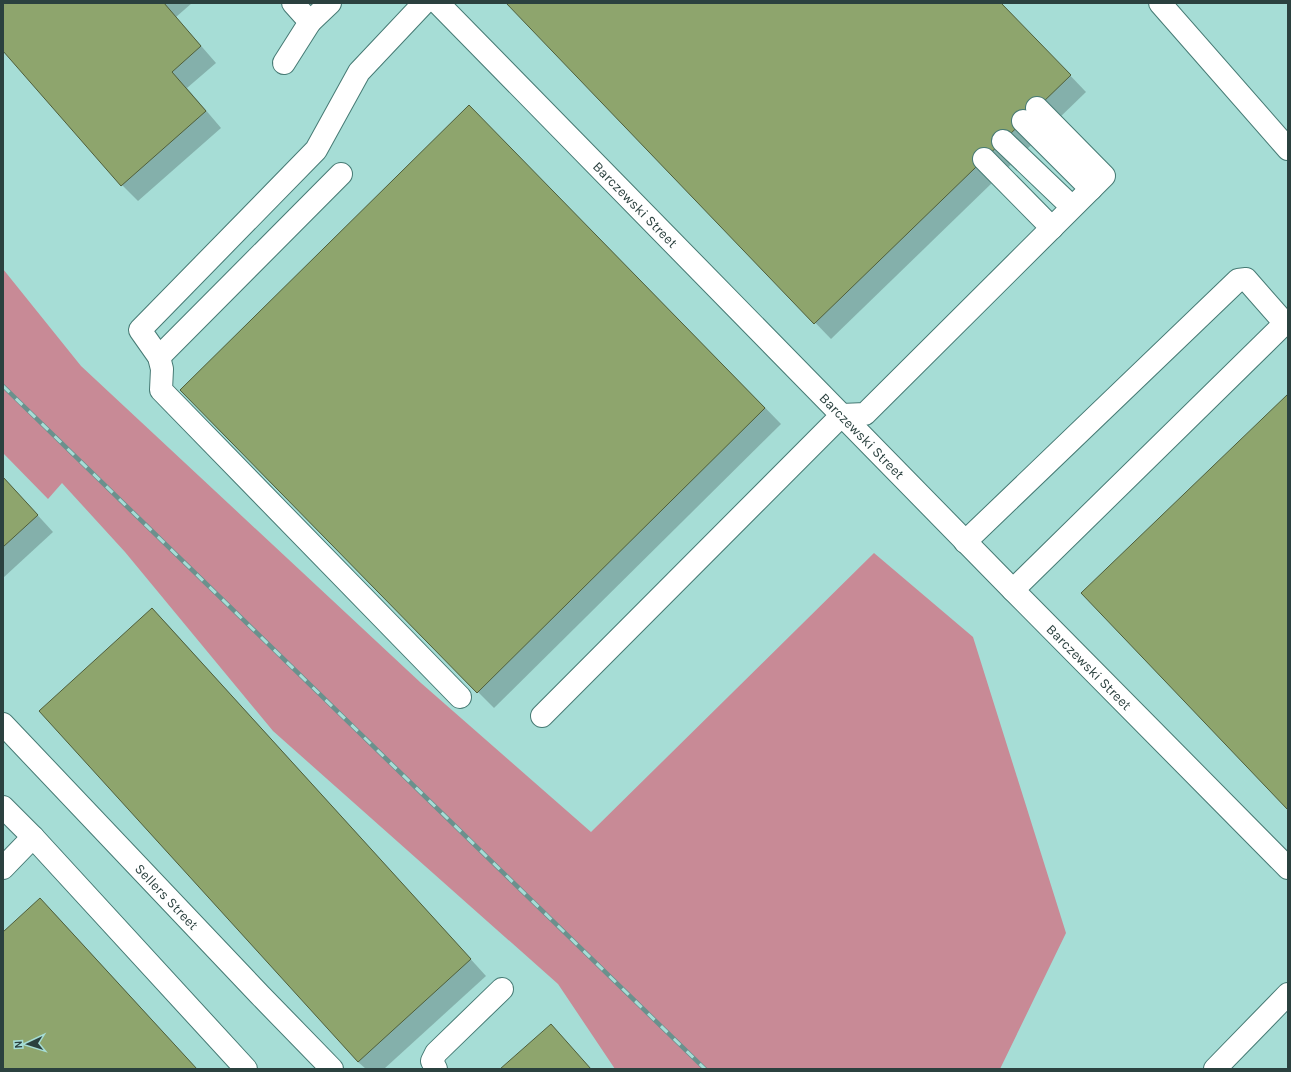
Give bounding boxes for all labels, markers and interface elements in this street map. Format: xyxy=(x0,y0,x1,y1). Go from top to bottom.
street label: Barczewski Street xyxy=(589,158,681,251)
street label: Barczewski Street xyxy=(816,389,908,483)
street label: Barczewski Street xyxy=(1043,621,1135,713)
street label: Sellers Street xyxy=(131,860,202,933)
north arrow xyxy=(8,1024,48,1064)
text: N xyxy=(12,1040,25,1049)

